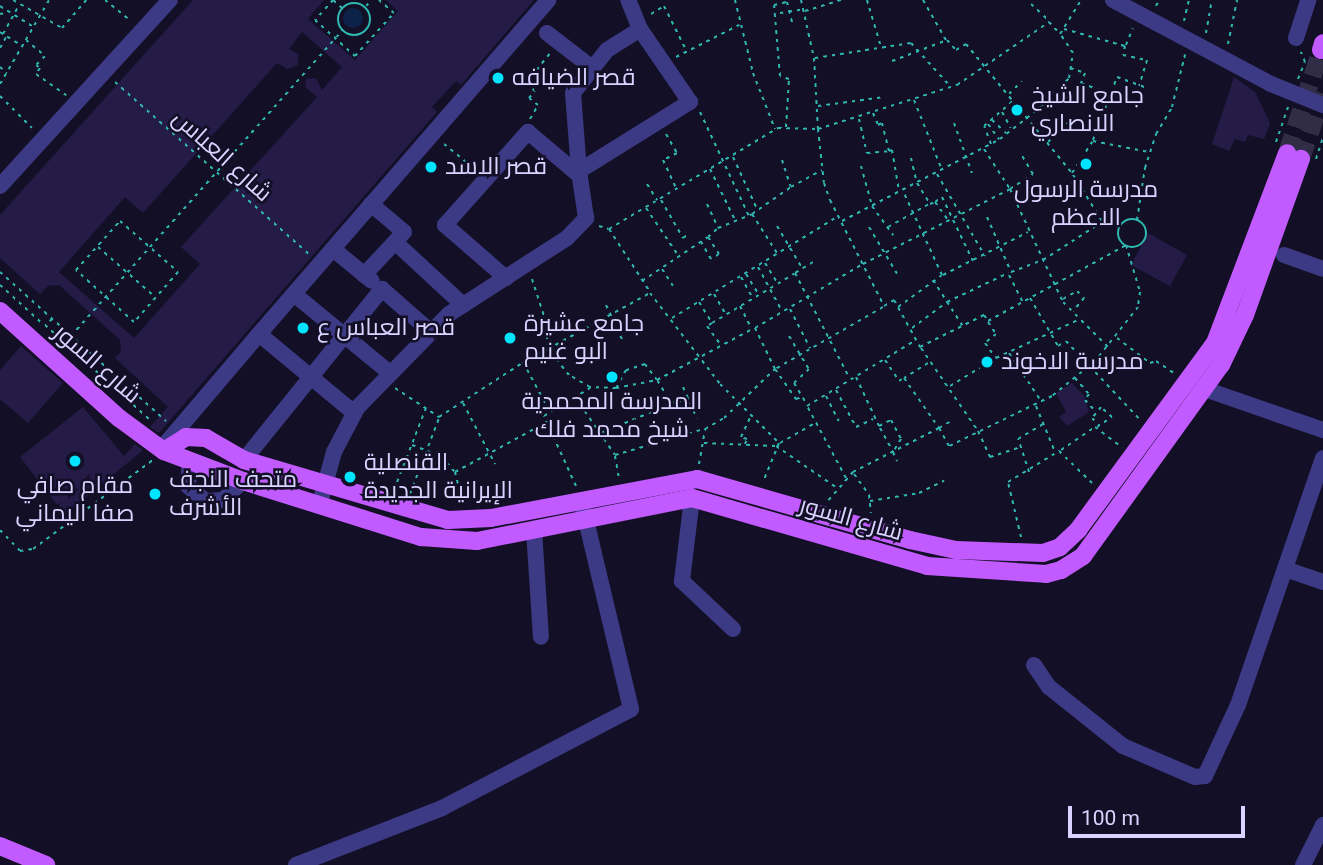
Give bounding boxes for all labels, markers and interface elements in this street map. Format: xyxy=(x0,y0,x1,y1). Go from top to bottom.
place label: قصر الضيافه xyxy=(512,64,635,92)
marker: قصر الضيافه xyxy=(490,70,506,86)
place label: جامع الشيخ الانصاري xyxy=(1031,82,1144,138)
marker: جامع الشيخ الانصاري xyxy=(1009,102,1025,118)
street label: شارع العباس xyxy=(166,104,278,208)
place label: قصر الاسد xyxy=(445,153,547,181)
marker: مدرسة الرسول الاعظم xyxy=(1078,156,1094,172)
marker: قصر الاسد xyxy=(423,159,439,175)
place label: مدرسة الرسول الاعظم xyxy=(1014,176,1158,232)
place label: جامع عشيرة البو غنيم xyxy=(524,310,644,366)
place label: قصر العباس ع xyxy=(317,314,455,342)
street label: شارع السور xyxy=(47,318,147,410)
marker: قصر العباس ع xyxy=(295,320,311,336)
marker: جامع عشيرة البو غنيم xyxy=(502,330,518,346)
place label: مدرسة الاخوند xyxy=(1001,348,1144,376)
marker: مدرسة الاخوند xyxy=(979,354,995,370)
marker: المدرسة المحمدية شيخ محمد فلك xyxy=(604,369,620,385)
place label: المدرسة المحمدية شيخ محمد فلك xyxy=(521,388,703,444)
place label: القنصلية الإيرانية الجديدة xyxy=(364,449,513,505)
marker: مقام صافي صفا اليماني xyxy=(67,453,83,469)
place label: متحف النجف الأشرف xyxy=(169,466,297,522)
marker: القنصلية الإيرانية الجديدة xyxy=(342,469,358,485)
place label: مقام صافي صفا اليماني xyxy=(15,472,135,528)
marker: متحف النجف الأشرف xyxy=(147,486,163,502)
street label: شارع السور xyxy=(796,491,906,547)
scale bar xyxy=(1071,792,1248,836)
text: 100 m xyxy=(1081,806,1140,830)

